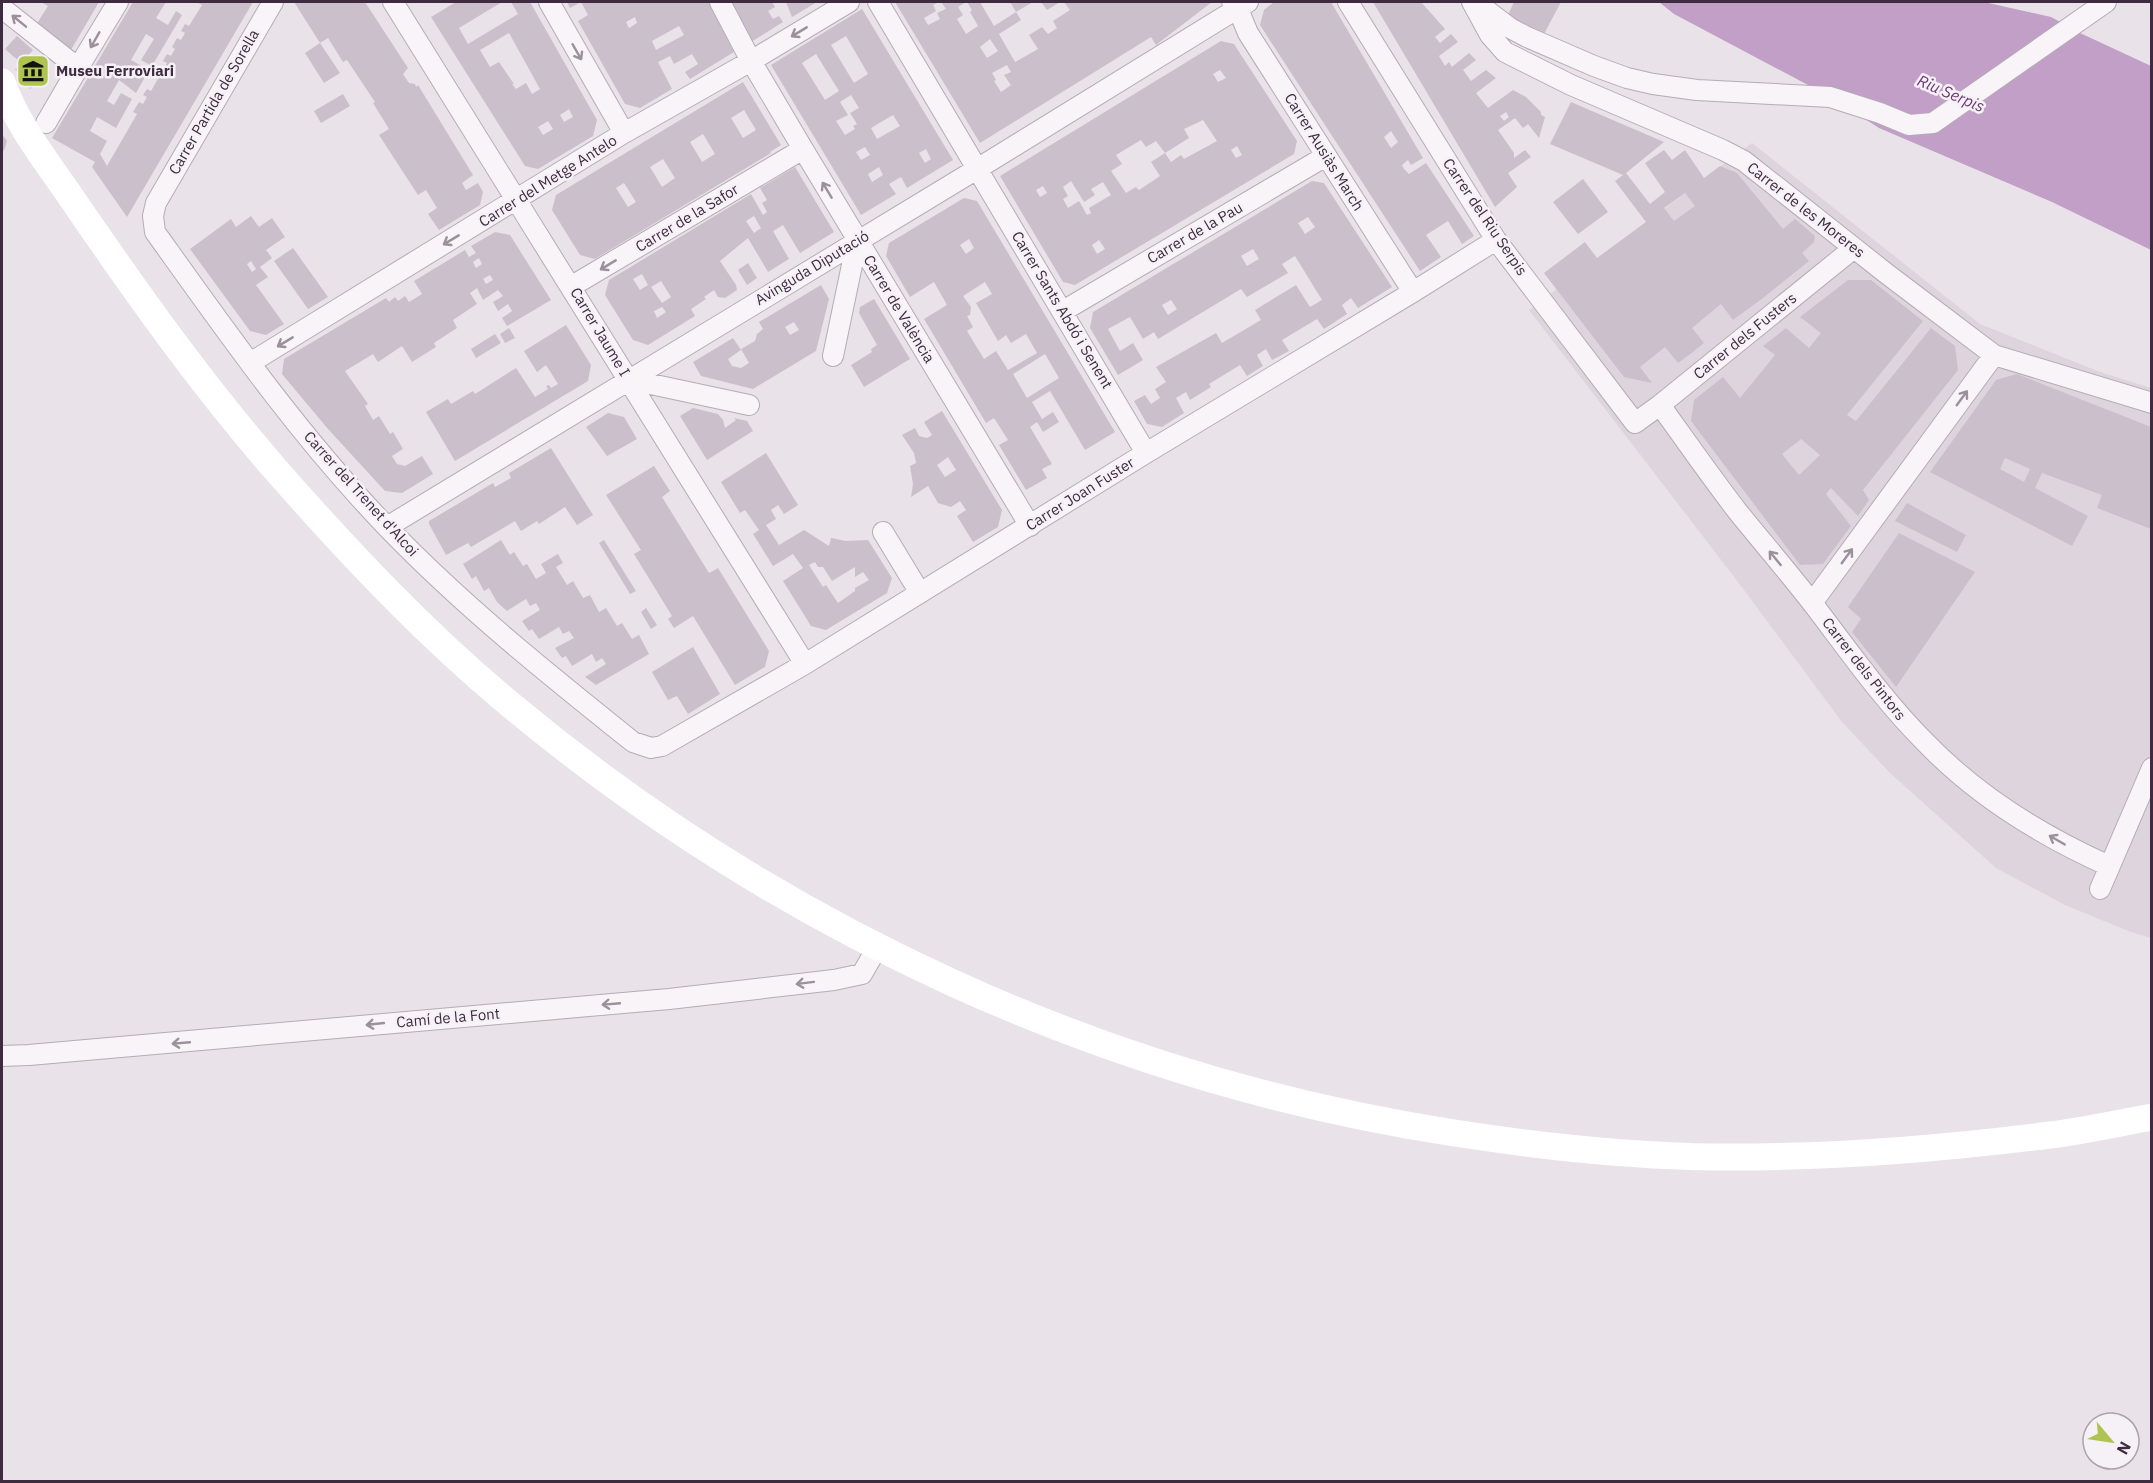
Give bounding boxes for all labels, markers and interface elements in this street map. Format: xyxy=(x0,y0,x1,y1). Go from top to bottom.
one-way arrow xyxy=(11,15,27,28)
street label: Carrer Partida de Sorella xyxy=(164,26,263,178)
one-way arrow xyxy=(791,26,808,38)
one-way arrow xyxy=(89,31,101,48)
one-way arrow xyxy=(572,43,584,60)
museum icon: Museu Ferroviari xyxy=(15,53,51,89)
place label: Museu Ferroviari xyxy=(56,61,174,80)
water label: Riu Serpis xyxy=(1914,70,1988,116)
street label: Carrer Ausiàs March xyxy=(1281,89,1368,214)
street label: Carrer del Metge Antelo xyxy=(475,130,620,231)
street label: Carrer del Riu Serpis xyxy=(1439,154,1532,279)
street label: Carrer de les Moreres xyxy=(1744,158,1869,262)
street label: Carrer de la Safor xyxy=(632,179,742,256)
one-way arrow xyxy=(821,182,833,199)
street label: Carrer de la Pau xyxy=(1144,198,1246,268)
street label: Avinguda Diputació xyxy=(751,226,872,309)
street label: Carrer Sants Abdó i Senent xyxy=(1008,227,1117,392)
one-way arrow xyxy=(443,235,460,247)
street label: Carrer de València xyxy=(860,251,939,366)
one-way arrow xyxy=(600,259,617,271)
street label: Carrer Jaume I xyxy=(566,284,634,380)
street label: Carrer dels Fusters xyxy=(1689,288,1800,383)
one-way arrow xyxy=(277,336,294,348)
one-way arrow xyxy=(1956,391,1968,407)
street label: Carrer del Trenet d'Alcoi xyxy=(300,427,423,560)
street label: Carrer Joan Fuster xyxy=(1022,452,1138,535)
one-way arrow xyxy=(1841,548,1853,564)
one-way arrow xyxy=(1769,550,1782,566)
street label: Carrer dels Pintors xyxy=(1818,614,1910,724)
one-way arrow xyxy=(2049,834,2066,846)
one-way arrow xyxy=(795,978,815,989)
one-way arrow xyxy=(601,999,621,1010)
street label: Camí de la Font xyxy=(395,1004,501,1031)
one-way arrow xyxy=(365,1019,385,1030)
one-way arrow xyxy=(171,1038,191,1049)
north arrow xyxy=(2081,1411,2141,1471)
text: N xyxy=(2113,1438,2136,1458)

